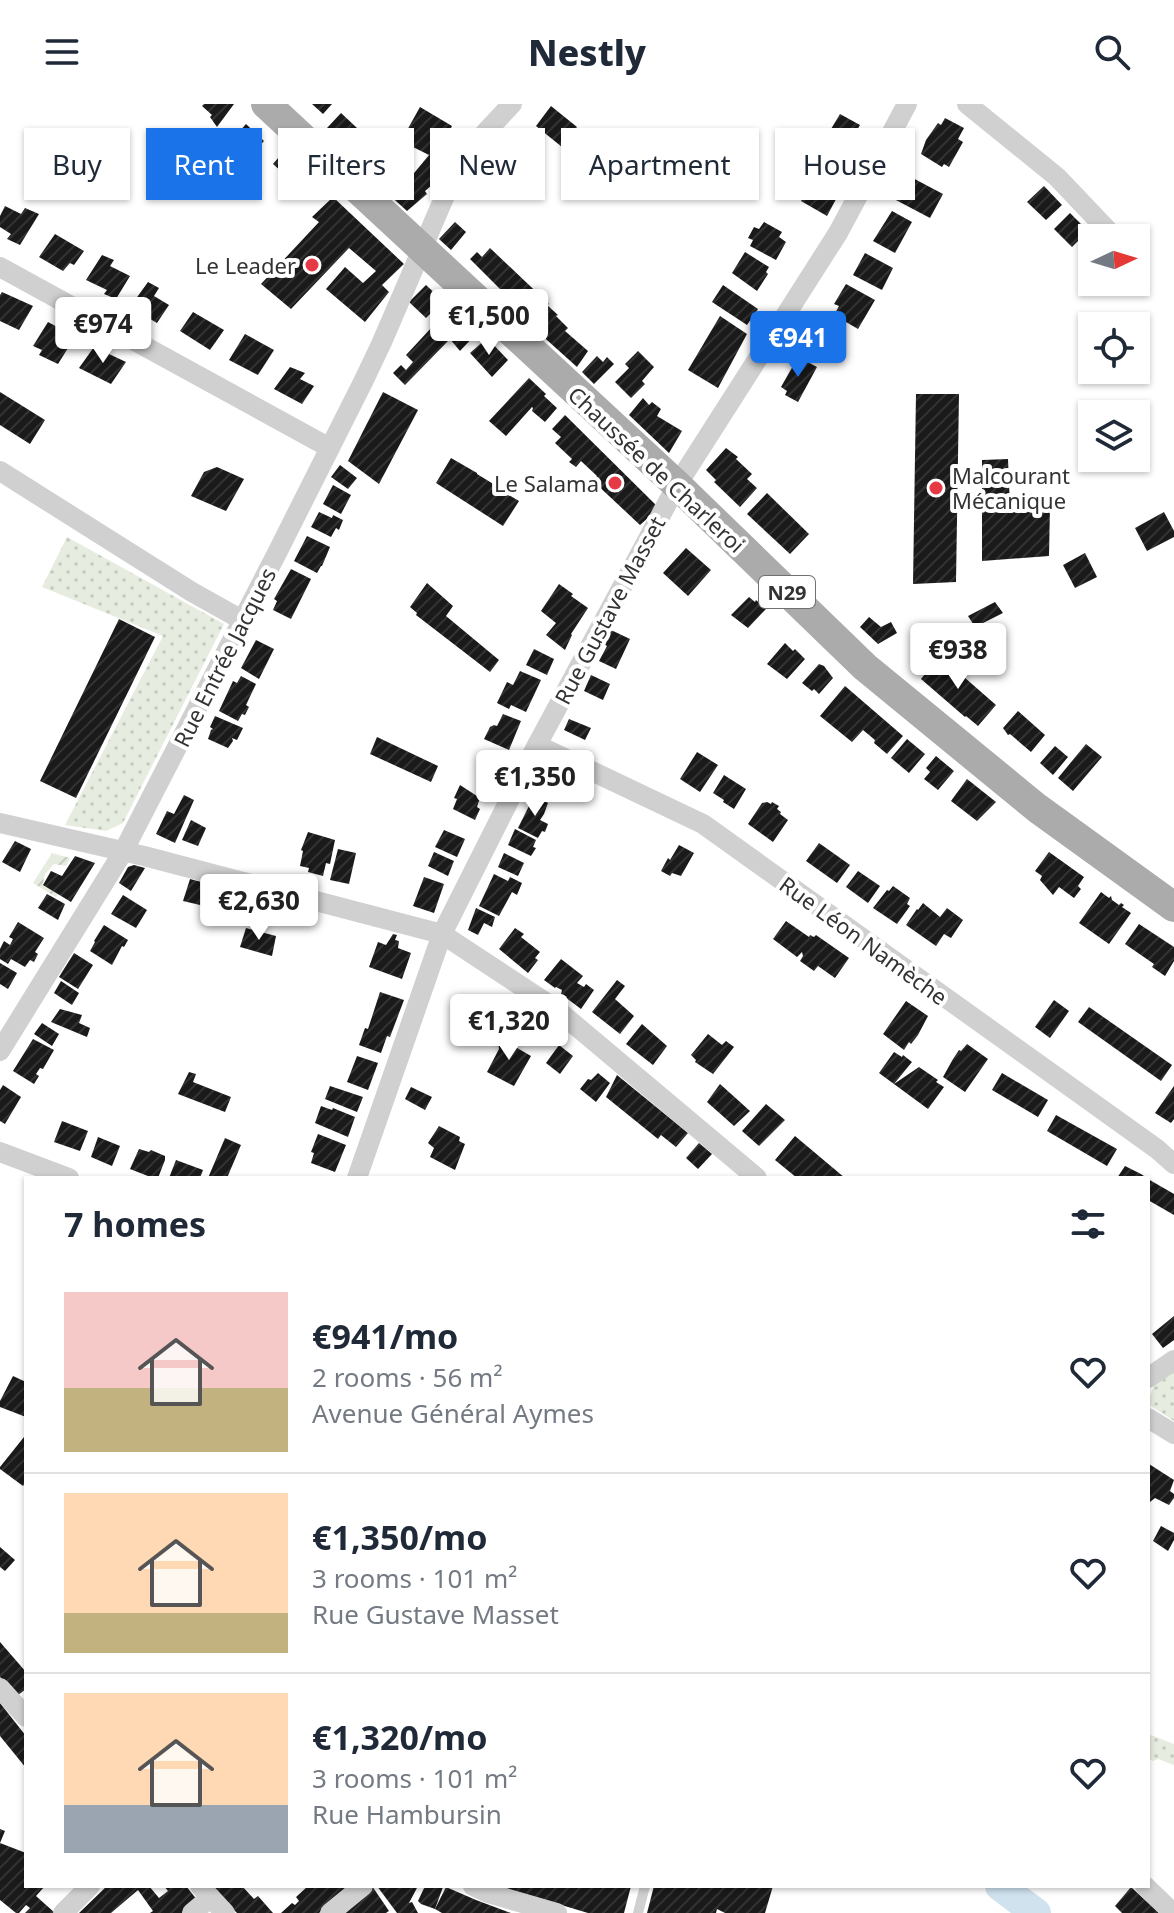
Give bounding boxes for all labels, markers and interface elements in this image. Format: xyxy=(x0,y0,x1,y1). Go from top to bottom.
text: Nestly xyxy=(528,28,646,77)
icon: menu xyxy=(40,30,84,74)
icon: search xyxy=(1090,30,1134,74)
chip: Buy xyxy=(24,128,130,200)
chip: Rent xyxy=(146,128,262,200)
chip: Filters xyxy=(278,128,414,200)
chip: New xyxy=(430,128,545,200)
chip: Apartment xyxy=(561,128,759,200)
chip: House xyxy=(775,128,915,200)
north arrow xyxy=(1078,224,1150,296)
map controls xyxy=(1078,224,1150,472)
place label: Le Leader xyxy=(195,250,296,280)
marker: Le Leader xyxy=(303,256,321,274)
pin: €1,500 xyxy=(424,289,554,357)
pin: €974 xyxy=(56,297,150,365)
text: €1,500 xyxy=(448,297,530,333)
text: €974 xyxy=(73,305,133,341)
pin: €941 xyxy=(751,311,845,379)
button: locate xyxy=(1078,312,1150,384)
text: €941 xyxy=(768,319,828,355)
street label: Chaussée de Charleroi xyxy=(562,379,752,559)
button: layers xyxy=(1078,400,1150,472)
place label: Malcourant Mécanique xyxy=(952,460,1070,515)
place label: Le Salama xyxy=(494,468,599,498)
marker: Le Salama xyxy=(606,474,624,492)
marker: Malcourant Mécanique xyxy=(927,479,945,497)
street label: Rue Gustave Masset xyxy=(547,511,671,709)
street label: Rue Entrée Jacques xyxy=(166,562,282,752)
road number: N29 xyxy=(759,576,815,608)
pin: €938 xyxy=(911,623,1005,691)
text: €938 xyxy=(928,631,988,667)
pin: €1,350 xyxy=(470,750,600,818)
text: €1,350 xyxy=(494,758,576,794)
street label: Rue Léon Namèche xyxy=(774,869,954,1011)
pin: €2,630 xyxy=(194,874,324,942)
text: €2,630 xyxy=(218,882,300,918)
pin: €1,320 xyxy=(444,994,574,1062)
text: €1,320 xyxy=(468,1002,550,1038)
text: 7 homes xyxy=(64,1201,206,1247)
icon: filters xyxy=(1066,1202,1110,1246)
text: €941/mo xyxy=(312,1313,458,1359)
icon: home xyxy=(128,1324,224,1420)
icon: heart xyxy=(1066,1350,1110,1394)
text: 2 rooms · 56 m² xyxy=(312,1359,502,1395)
text: Avenue Général Aymes xyxy=(312,1395,594,1431)
text: €1,350/mo xyxy=(312,1514,487,1560)
icon: home xyxy=(128,1525,224,1621)
icon: heart xyxy=(1066,1551,1110,1595)
text: 3 rooms · 101 m² xyxy=(312,1560,517,1596)
text: Rue Gustave Masset xyxy=(312,1596,559,1632)
text: €1,320/mo xyxy=(312,1714,487,1760)
icon: home xyxy=(128,1725,224,1821)
icon: heart xyxy=(1066,1751,1110,1795)
text: 3 rooms · 101 m² xyxy=(312,1760,517,1796)
text: Rue Hambursin xyxy=(312,1796,502,1832)

